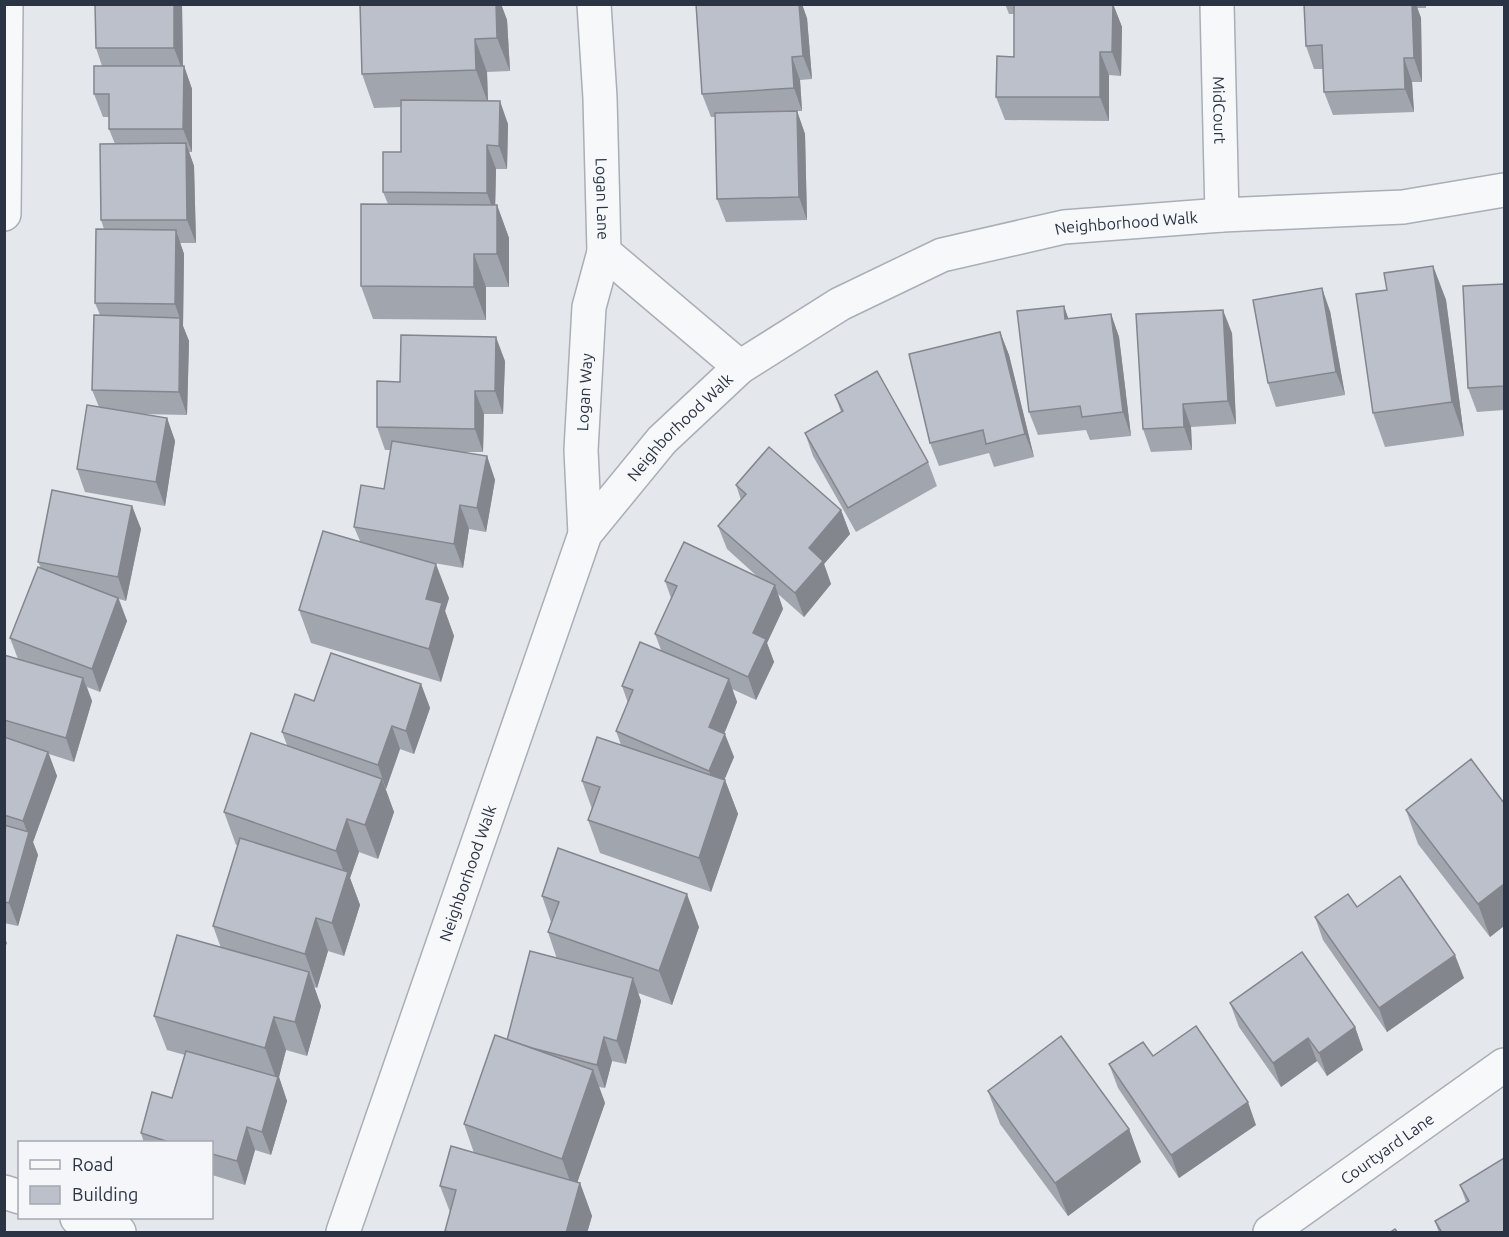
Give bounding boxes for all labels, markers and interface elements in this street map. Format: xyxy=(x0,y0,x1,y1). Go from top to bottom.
street label: MidCourt xyxy=(1210,76,1229,145)
street label: Logan Lane xyxy=(593,157,613,240)
street label: Neighborhood Walk xyxy=(1053,208,1198,238)
street label: Logan Way xyxy=(573,352,595,432)
street label: Neighborhood Walk xyxy=(623,370,736,484)
street label: Neighborhood Walk xyxy=(436,802,499,944)
street label: Courtyard Lane xyxy=(1337,1109,1437,1188)
legend xyxy=(18,1141,213,1219)
text: Road xyxy=(72,1154,114,1174)
text: Building xyxy=(72,1184,138,1204)

